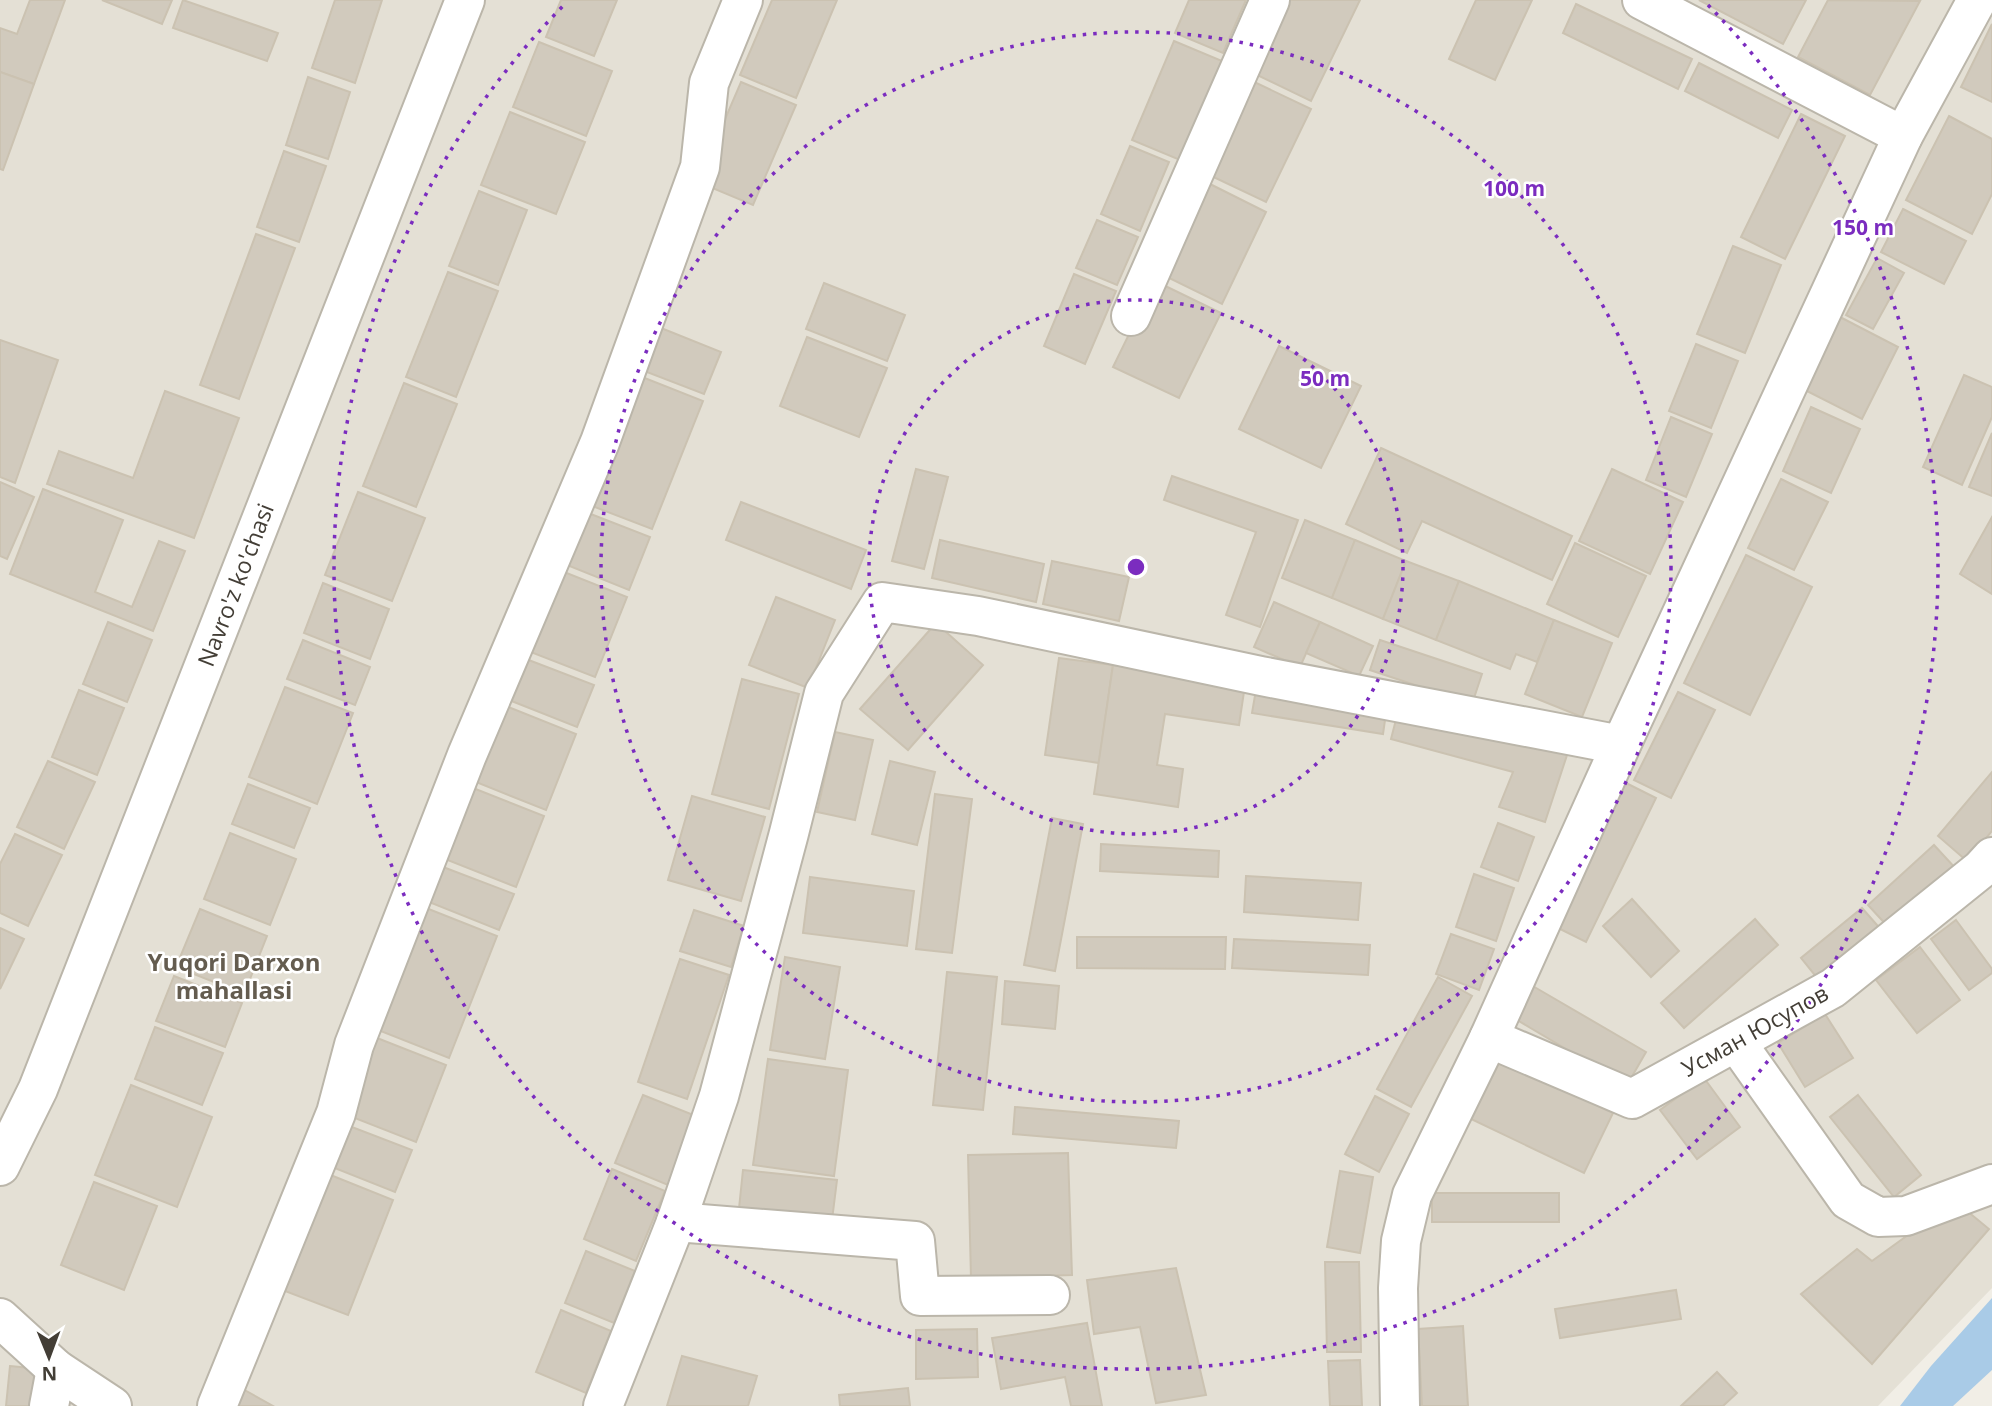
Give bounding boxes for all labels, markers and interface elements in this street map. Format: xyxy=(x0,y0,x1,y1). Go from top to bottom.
text: 100 m xyxy=(1483,174,1545,202)
text: 150 m xyxy=(1832,213,1894,241)
text: 50 m xyxy=(1300,364,1350,392)
street label: Navro'z ko'chasi xyxy=(189,498,281,671)
centre of rings xyxy=(1124,555,1148,579)
district label: Yuqori Darxon mahallasi xyxy=(148,945,320,1006)
street label: Усман Юсупов xyxy=(1675,977,1834,1084)
north arrow xyxy=(14,1322,84,1392)
text: N xyxy=(41,1361,57,1387)

